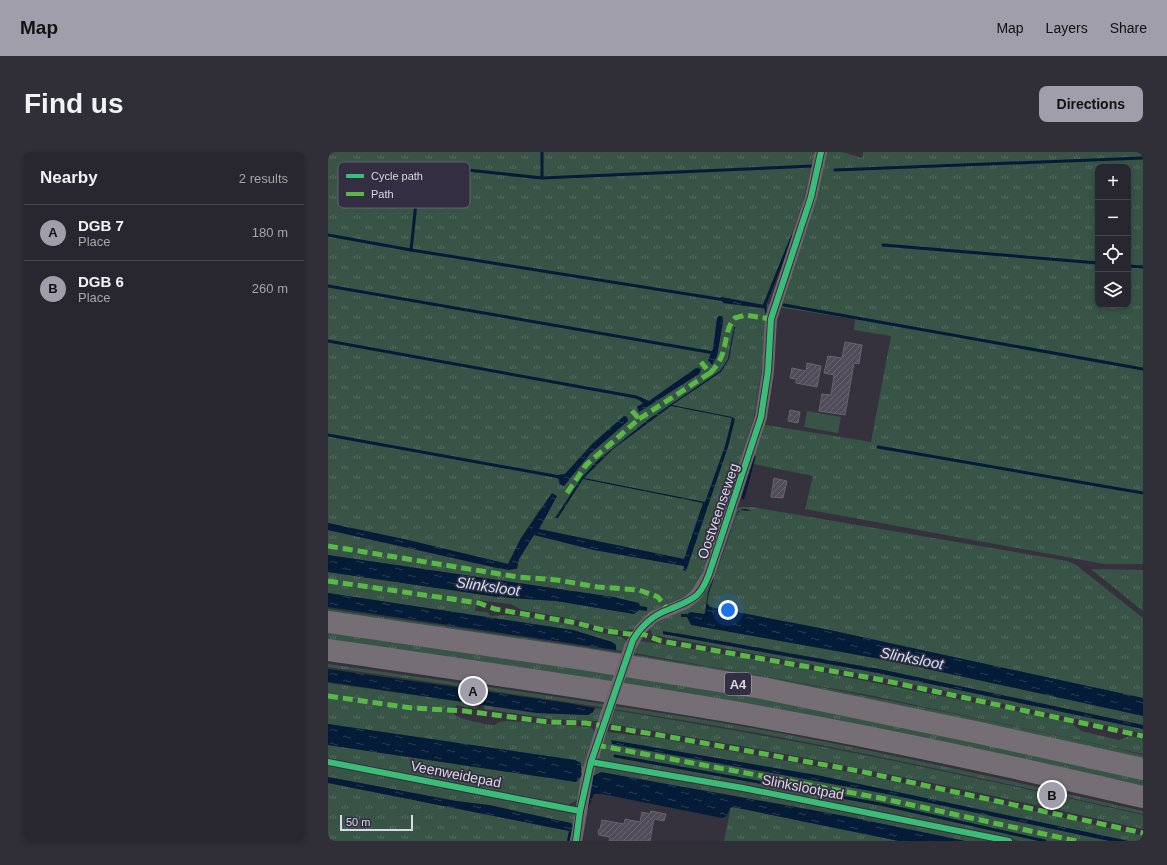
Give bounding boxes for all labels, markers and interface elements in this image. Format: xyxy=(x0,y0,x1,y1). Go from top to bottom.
text: Map xyxy=(20,17,58,38)
text: Map xyxy=(996,20,1024,36)
text: Layers xyxy=(1046,20,1088,36)
text: Share xyxy=(1110,20,1147,36)
button: Directions xyxy=(1039,86,1143,122)
text: Find us xyxy=(24,88,124,119)
legend xyxy=(338,162,470,208)
map controls xyxy=(1095,164,1131,308)
button: + xyxy=(1095,164,1131,200)
text: Nearby xyxy=(40,168,98,187)
text: Cycle path xyxy=(371,170,423,182)
text: 2 results xyxy=(239,171,288,186)
text: Path xyxy=(371,188,394,200)
button: − xyxy=(1095,200,1131,236)
text: DGB 7 xyxy=(78,217,124,234)
text: A xyxy=(48,225,58,240)
text: 180 m xyxy=(252,225,288,240)
text: Place xyxy=(78,234,111,249)
button: locate xyxy=(1095,236,1131,272)
button: layers xyxy=(1095,272,1131,308)
text: DGB 6 xyxy=(78,273,124,290)
text: B xyxy=(48,281,58,296)
text: 260 m xyxy=(252,281,288,296)
text: Place xyxy=(78,290,111,305)
street label: Oostveenseweg xyxy=(694,461,742,561)
water label: Slinksloot xyxy=(455,573,522,599)
your location xyxy=(718,600,738,620)
water label: Slinksloot xyxy=(879,644,946,673)
road number: A4 xyxy=(725,673,751,695)
pin: A xyxy=(460,676,486,706)
street label: Veenweidepad xyxy=(409,757,503,791)
street label: Slinkslootpad xyxy=(761,771,845,803)
pin: B xyxy=(1039,780,1065,810)
scale bar xyxy=(340,813,413,832)
text: 50 m xyxy=(346,816,370,828)

